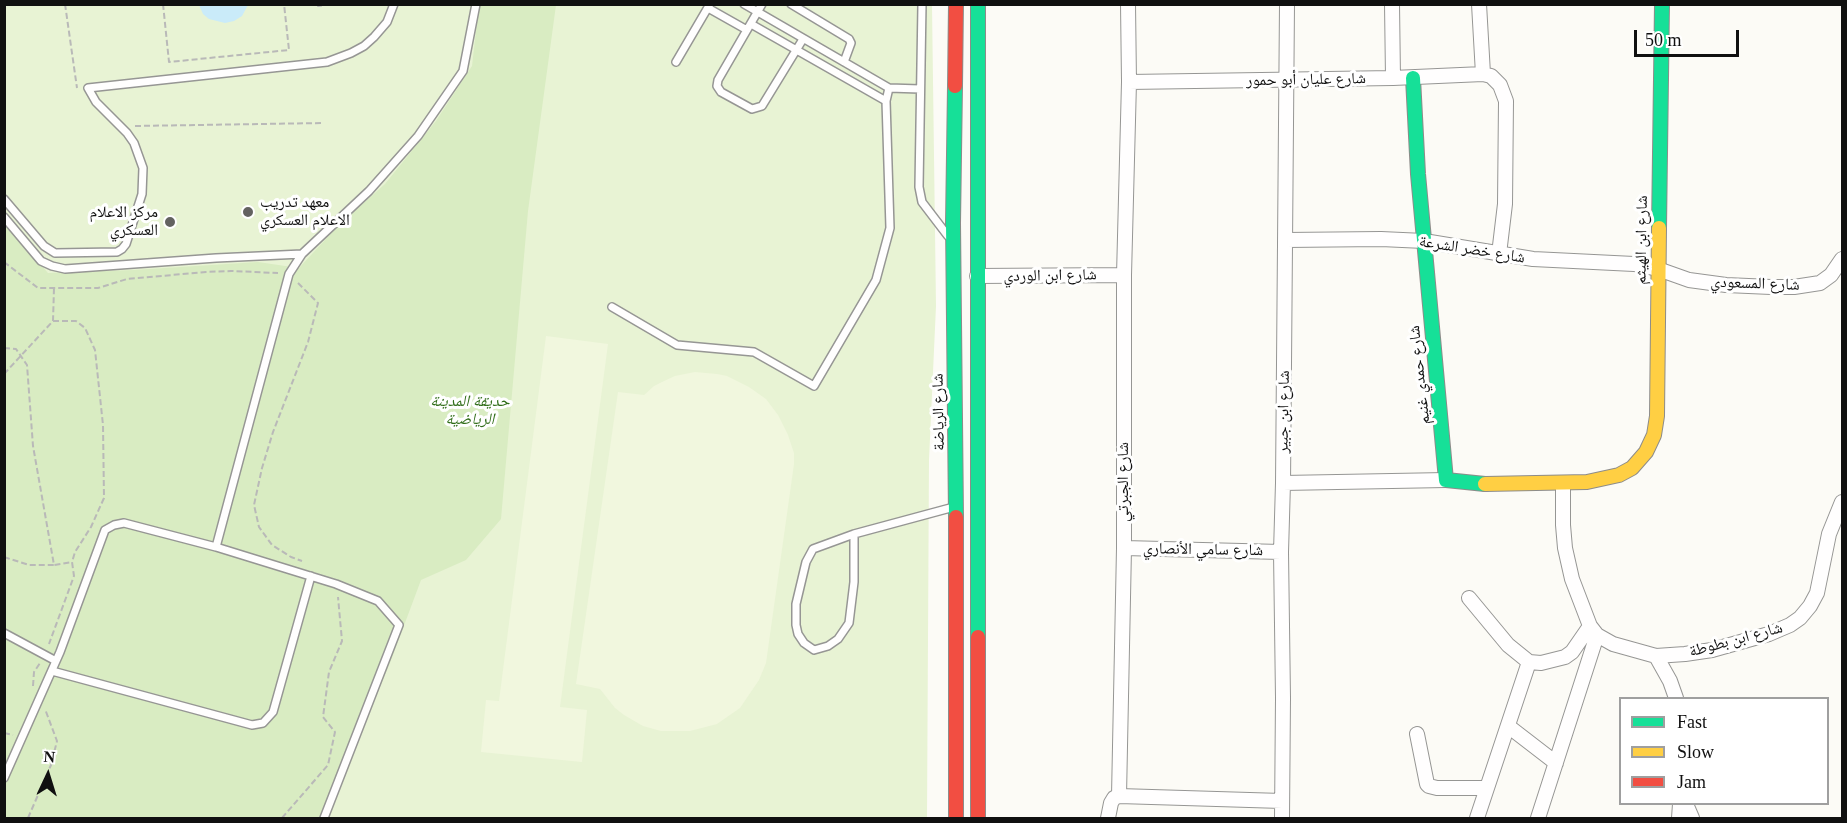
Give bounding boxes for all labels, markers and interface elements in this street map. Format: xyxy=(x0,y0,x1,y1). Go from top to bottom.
scale bar xyxy=(1637,18,1742,56)
text: 50 m xyxy=(1645,30,1682,50)
street label: شارع عليان أبو حمور xyxy=(1246,69,1366,91)
place label: معهد تدريب الاعلام العسكري xyxy=(260,193,350,231)
street label: شارع ابن الهيثم xyxy=(1632,195,1652,285)
place label: مركز الاعلام العسكري xyxy=(89,203,158,241)
marker: معهد تدريب الاعلام العسكري xyxy=(241,205,255,219)
marker: مركز الاعلام العسكري xyxy=(163,215,177,229)
street label: شارع خضر الشرعة xyxy=(1418,232,1526,268)
street label: شارع ابن الوردي xyxy=(1003,266,1097,286)
street label: شارع المسعودي xyxy=(1710,273,1800,295)
street label: شارع حمدي غنيم xyxy=(1405,324,1435,426)
street label: شارع ابن جبير xyxy=(1274,370,1294,454)
street label: شارع الرياضة xyxy=(929,373,949,451)
park label: حديقة المدينة الرياضية xyxy=(430,392,510,430)
street label: شارع الجبرتي xyxy=(1114,442,1134,522)
street label: شارع سامي الأنصاري xyxy=(1143,539,1263,561)
street label: شارع ابن بطوطة xyxy=(1687,618,1785,662)
legend xyxy=(1619,697,1829,805)
text: Fast xyxy=(1677,712,1707,732)
text: Slow xyxy=(1677,742,1714,762)
north arrow xyxy=(18,745,78,805)
text: N xyxy=(43,748,56,765)
text: Jam xyxy=(1677,772,1706,792)

